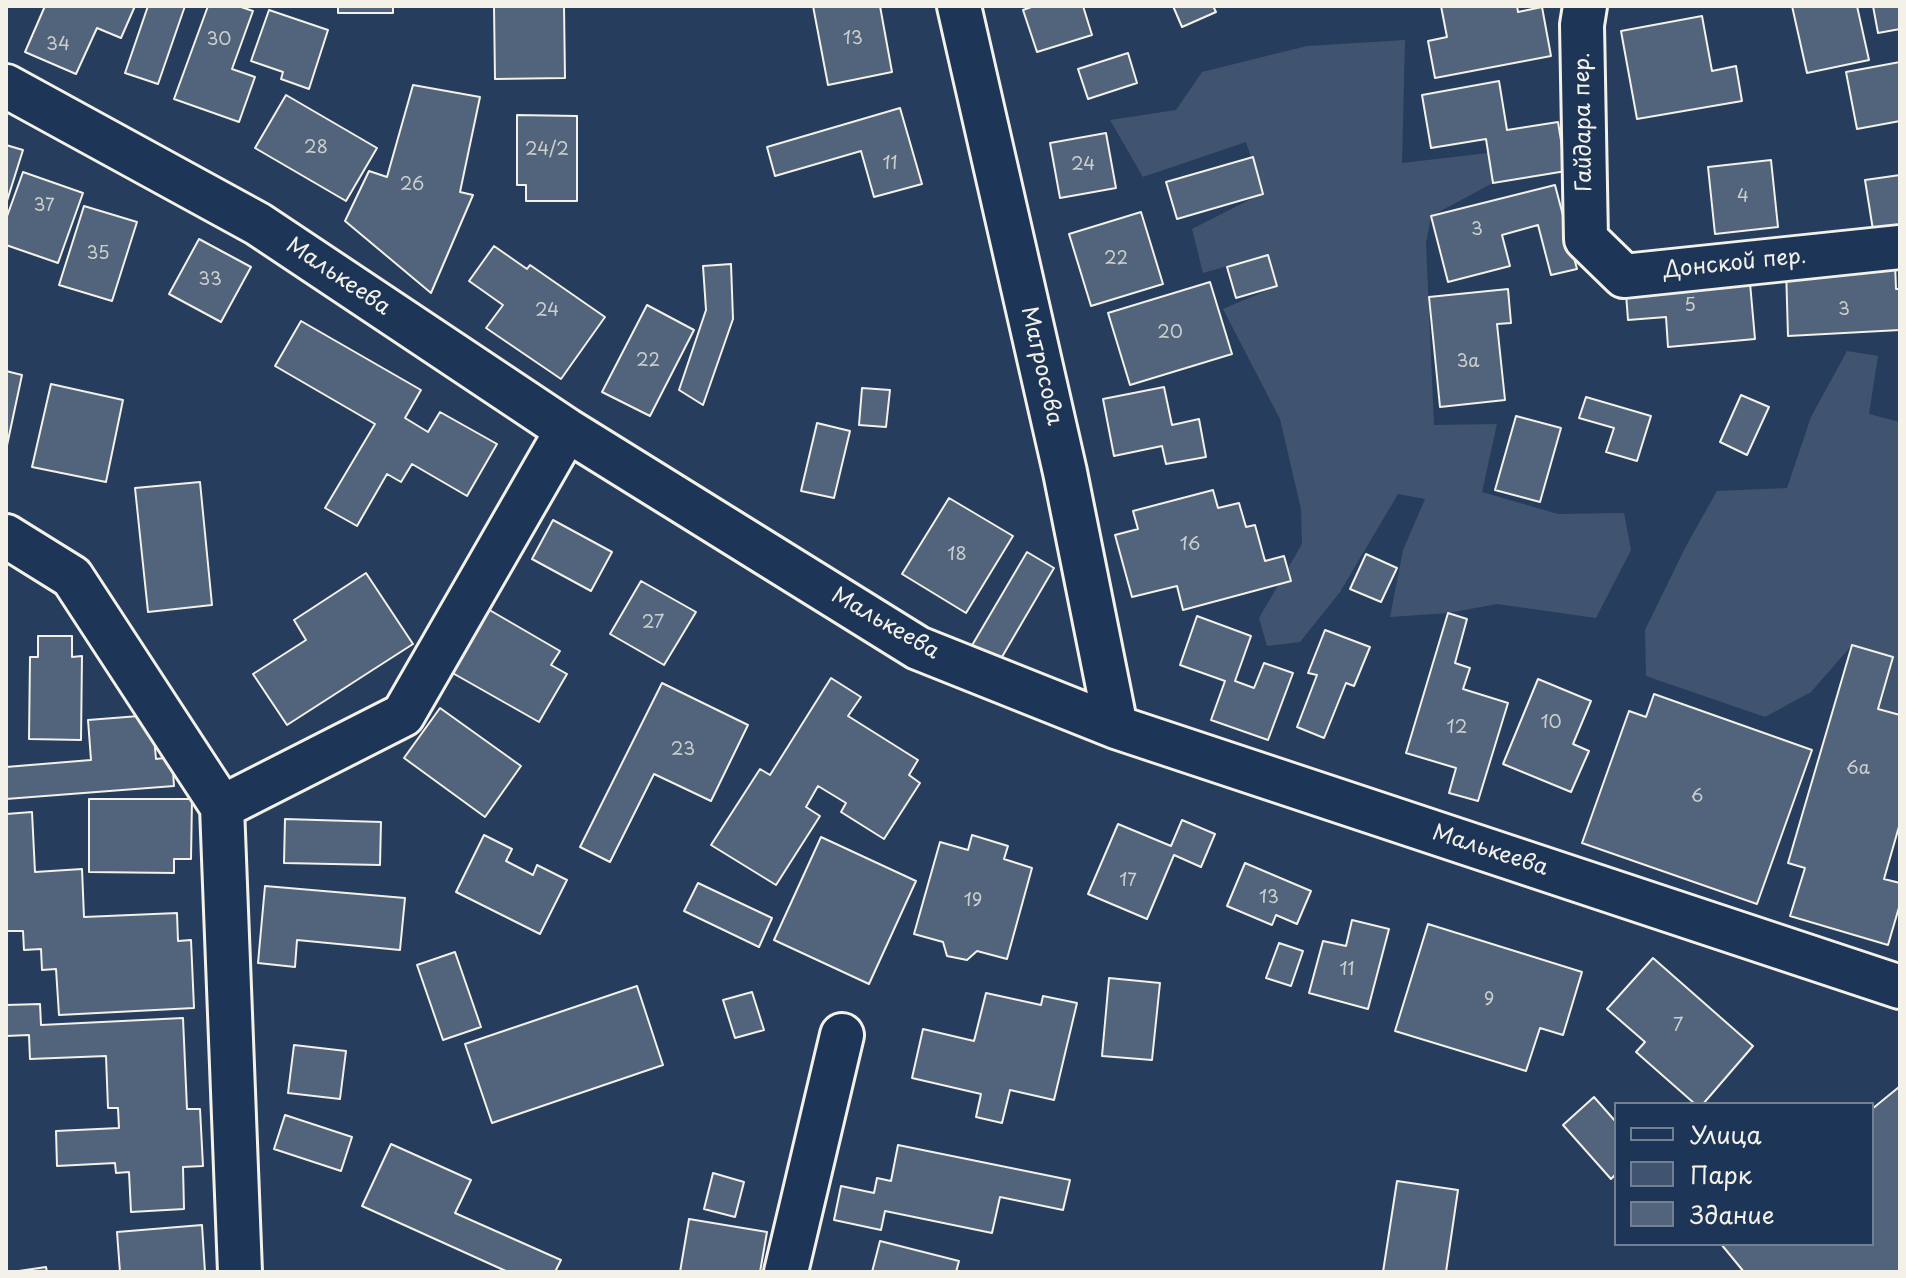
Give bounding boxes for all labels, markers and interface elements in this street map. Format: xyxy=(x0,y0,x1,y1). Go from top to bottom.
house number: 13 xyxy=(843,28,863,50)
house number: 30 xyxy=(206,29,232,51)
house number: 34 xyxy=(46,34,70,56)
street label: Гайдара пер. xyxy=(1570,52,1598,192)
house number: 28 xyxy=(304,137,328,159)
house number: 24/2 xyxy=(525,139,569,161)
house number: 11 xyxy=(882,153,898,175)
house number: 24 xyxy=(1071,154,1095,176)
house number: 26 xyxy=(400,174,424,196)
house number: 4 xyxy=(1737,186,1749,208)
house number: 37 xyxy=(33,195,55,217)
house number: 3 xyxy=(1471,219,1483,241)
street label: Малькеева xyxy=(281,232,395,322)
house number: 35 xyxy=(86,243,110,265)
street label: Донской пер. xyxy=(1662,243,1808,285)
house number: 22 xyxy=(1104,248,1128,270)
house number: 33 xyxy=(198,269,222,291)
house number: 5 xyxy=(1684,295,1696,317)
house number: 3 xyxy=(1838,299,1850,321)
house number: 24 xyxy=(535,300,559,322)
street label: Матросова xyxy=(1015,304,1067,428)
house number: 20 xyxy=(1157,322,1183,344)
house number: 22 xyxy=(636,350,660,372)
house number: 3а xyxy=(1456,351,1480,373)
house number: 16 xyxy=(1180,534,1200,556)
house number: 18 xyxy=(947,544,967,566)
street label: Малькеева xyxy=(826,583,944,665)
house number: 27 xyxy=(642,612,664,634)
house number: 10 xyxy=(1540,712,1562,734)
house number: 12 xyxy=(1447,717,1467,739)
house number: 23 xyxy=(671,739,695,761)
house number: 6а xyxy=(1846,758,1870,780)
house number: 6 xyxy=(1691,786,1703,808)
street label: Малькеева xyxy=(1429,820,1551,882)
house number: 17 xyxy=(1119,870,1137,892)
house number: 13 xyxy=(1259,887,1279,909)
house number: 19 xyxy=(964,890,982,912)
house number: 11 xyxy=(1339,959,1355,981)
house number: 9 xyxy=(1484,989,1494,1011)
house number: 7 xyxy=(1673,1015,1683,1037)
legend xyxy=(1614,1102,1874,1246)
text: Улица xyxy=(1690,1116,1762,1152)
text: Парк xyxy=(1690,1156,1752,1192)
text: Здание xyxy=(1690,1196,1775,1232)

